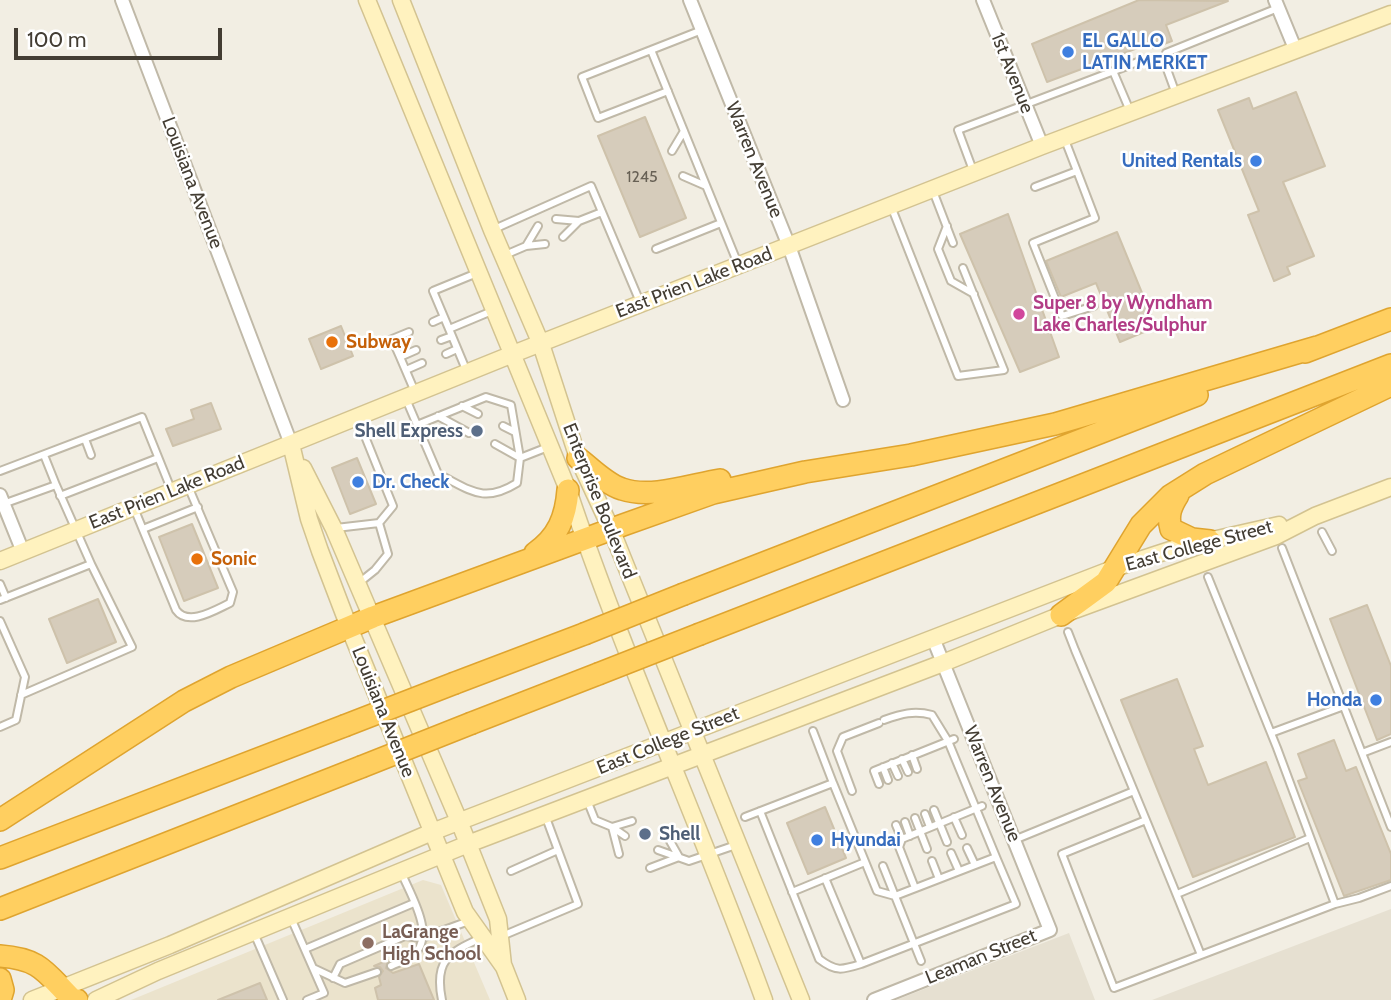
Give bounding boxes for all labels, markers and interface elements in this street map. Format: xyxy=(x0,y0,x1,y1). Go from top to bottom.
scale bar xyxy=(18,14,226,58)
text: 100 m xyxy=(27,27,86,52)
street label: 1st Avenue xyxy=(986,29,1038,117)
place label: EL GALLO LATIN MERKET xyxy=(1082,30,1208,74)
marker: EL GALLO LATIN MERKET xyxy=(1060,44,1076,60)
street label: Warren Avenue xyxy=(720,99,788,221)
street label: Louisiana Avenue xyxy=(156,114,228,252)
place label: United Rentals xyxy=(1121,150,1242,172)
marker: United Rentals xyxy=(1248,153,1264,169)
house number: 1245 xyxy=(626,167,658,187)
street label: East Prien Lake Road xyxy=(613,243,775,323)
place label: Super 8 by Wyndham Lake Charles/Sulphur xyxy=(1033,292,1213,336)
marker: Super 8 by Wyndham Lake Charles/Sulphur xyxy=(1011,306,1027,322)
place label: Subway xyxy=(346,331,411,353)
marker: Subway xyxy=(324,334,340,350)
place label: Shell Express xyxy=(355,420,463,442)
street label: Enterprise Boulevard xyxy=(557,420,641,582)
marker: Shell Express xyxy=(469,423,485,439)
street label: East Prien Lake Road xyxy=(86,451,248,535)
place label: Dr. Check xyxy=(372,471,449,493)
marker: Dr. Check xyxy=(350,474,366,490)
street label: East College Street xyxy=(1123,515,1275,577)
place label: Sonic xyxy=(211,548,257,570)
marker: Sonic xyxy=(189,551,205,567)
street label: Louisiana Avenue xyxy=(346,643,420,781)
place label: Honda xyxy=(1307,689,1362,711)
marker: Honda xyxy=(1368,692,1384,708)
street label: East College Street xyxy=(594,702,742,780)
street label: Warren Avenue xyxy=(958,723,1026,845)
place label: Shell xyxy=(659,823,700,845)
marker: Shell xyxy=(637,826,653,842)
place label: Hyundai xyxy=(831,829,901,851)
marker: Hyundai xyxy=(809,832,825,848)
place label: LaGrange High School xyxy=(382,921,481,965)
street label: Leaman Street xyxy=(922,924,1040,990)
marker: LaGrange High School xyxy=(360,935,376,951)

